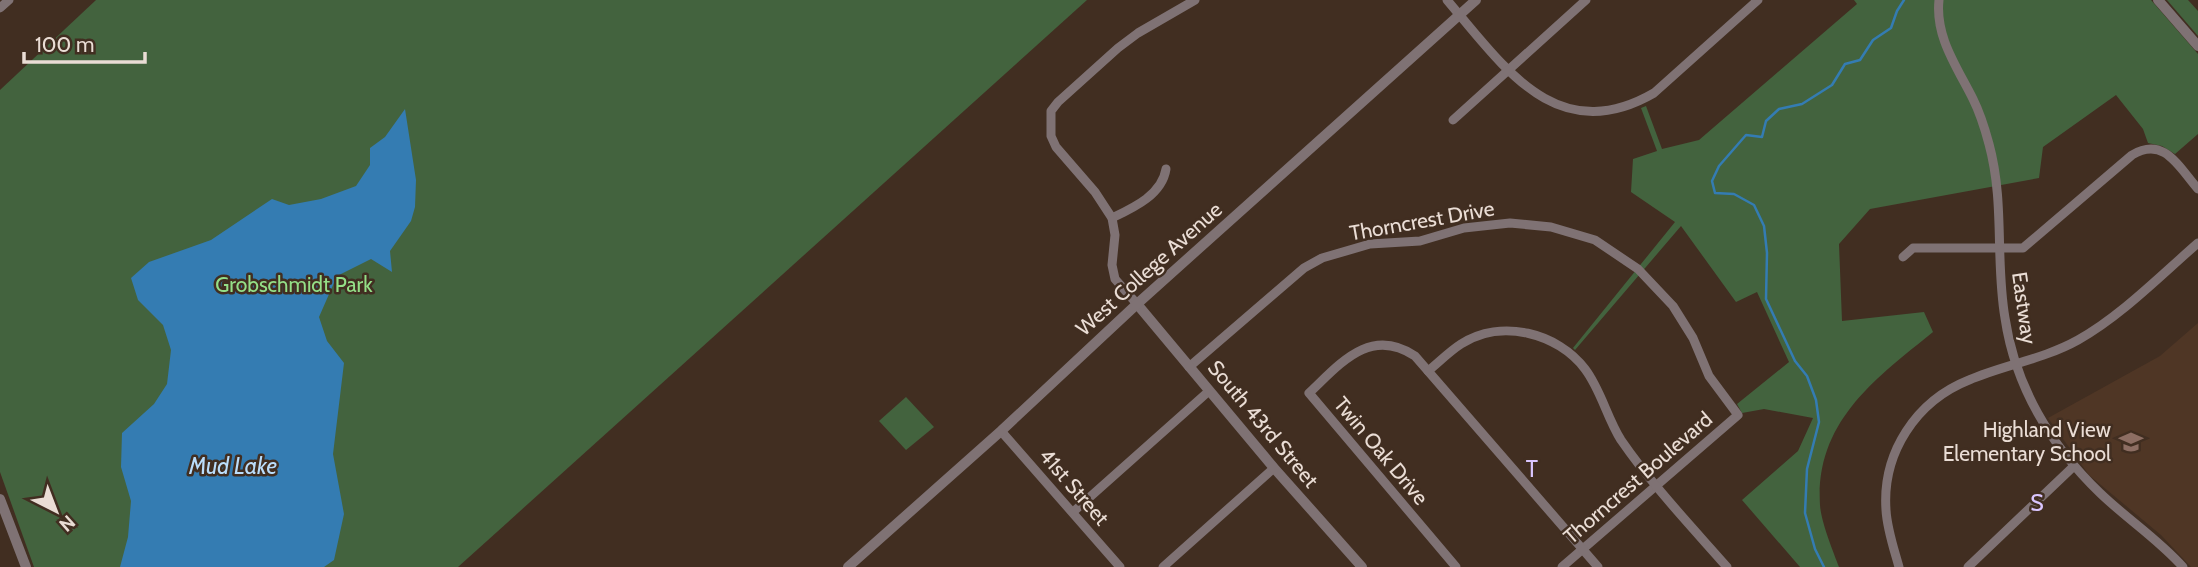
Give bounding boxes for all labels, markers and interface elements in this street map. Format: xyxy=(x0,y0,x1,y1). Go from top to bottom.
scale bar xyxy=(24,21,145,65)
text: 100 m xyxy=(35,32,94,57)
street label: Thorncrest Drive xyxy=(1348,195,1497,246)
street label: West College Avenue xyxy=(1071,196,1227,341)
street label: Eastway xyxy=(2007,270,2042,346)
park label: Grobschmidt Park xyxy=(215,272,373,297)
street label: South 43rd Street xyxy=(1203,355,1324,492)
street label: Twin Oak Drive xyxy=(1329,392,1434,510)
street label: Thorncrest Boulevard xyxy=(1558,406,1717,549)
place label: Highland View Elementary School xyxy=(1943,417,2111,466)
school or university icon: Highland View Elementary School xyxy=(2117,428,2145,456)
street label: 41st Street xyxy=(1034,443,1114,530)
water label: Mud Lake xyxy=(188,452,277,480)
district label: T xyxy=(1526,455,1540,483)
north arrow xyxy=(21,476,91,546)
district label: S xyxy=(2030,489,2046,517)
text: N xyxy=(54,510,80,536)

